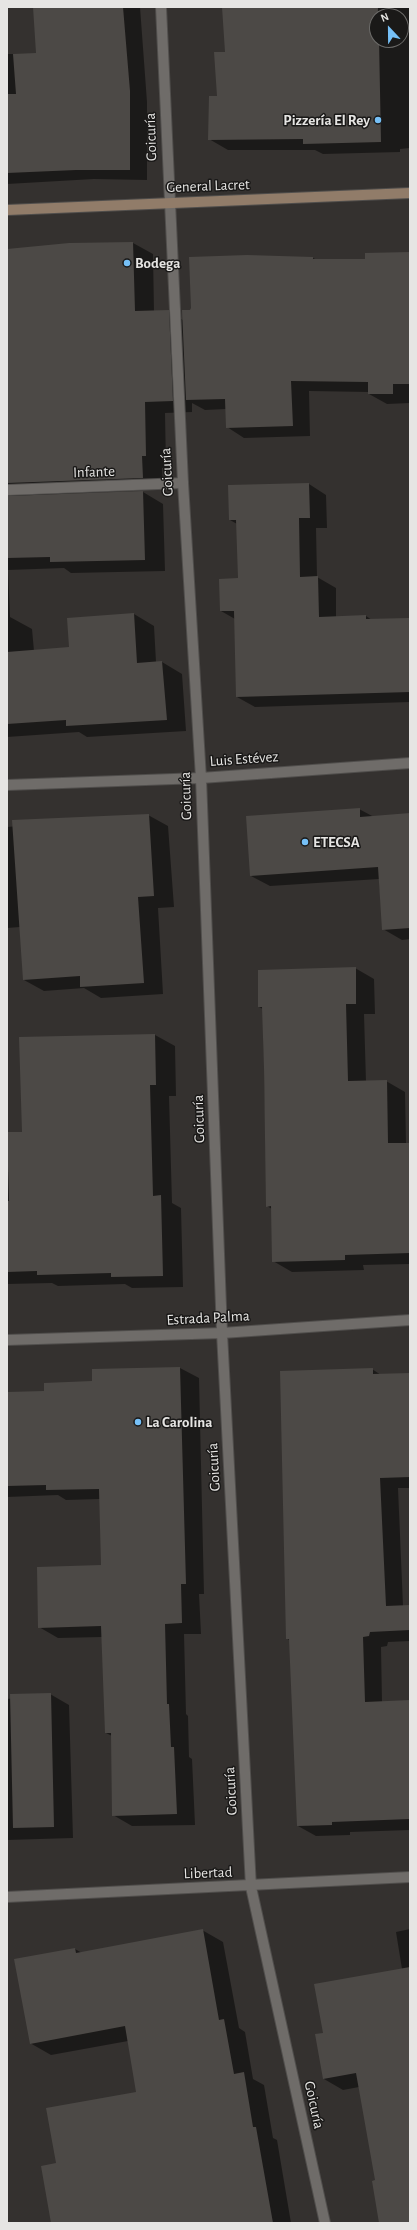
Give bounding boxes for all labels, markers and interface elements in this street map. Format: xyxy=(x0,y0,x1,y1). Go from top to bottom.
north arrow xyxy=(369,8,409,48)
text: N xyxy=(379,11,390,24)
place label: Pizzería El Rey xyxy=(283,111,370,129)
street label: Goicuría xyxy=(141,113,161,161)
marker: Pizzería El Rey xyxy=(373,115,383,125)
street label: General Lacret xyxy=(166,176,250,196)
place label: Bodega xyxy=(135,254,180,272)
marker: Bodega xyxy=(122,258,132,268)
street label: Goicuría xyxy=(157,447,177,497)
street label: Infante xyxy=(73,462,115,482)
street label: Luis Estévez xyxy=(209,748,279,770)
street label: Goicuría xyxy=(176,772,196,820)
place label: ETECSA xyxy=(313,833,360,851)
marker: ETECSA xyxy=(300,837,310,847)
street label: Goicuría xyxy=(189,1095,209,1143)
street label: Estrada Palma xyxy=(166,1307,250,1329)
place label: La Carolina xyxy=(146,1413,212,1431)
marker: La Carolina xyxy=(133,1417,143,1427)
street label: Goicuría xyxy=(204,1442,224,1492)
street label: Goicuría xyxy=(221,1766,241,1816)
street label: Libertad xyxy=(183,1863,233,1883)
street label: Goicuría xyxy=(300,2079,328,2131)

